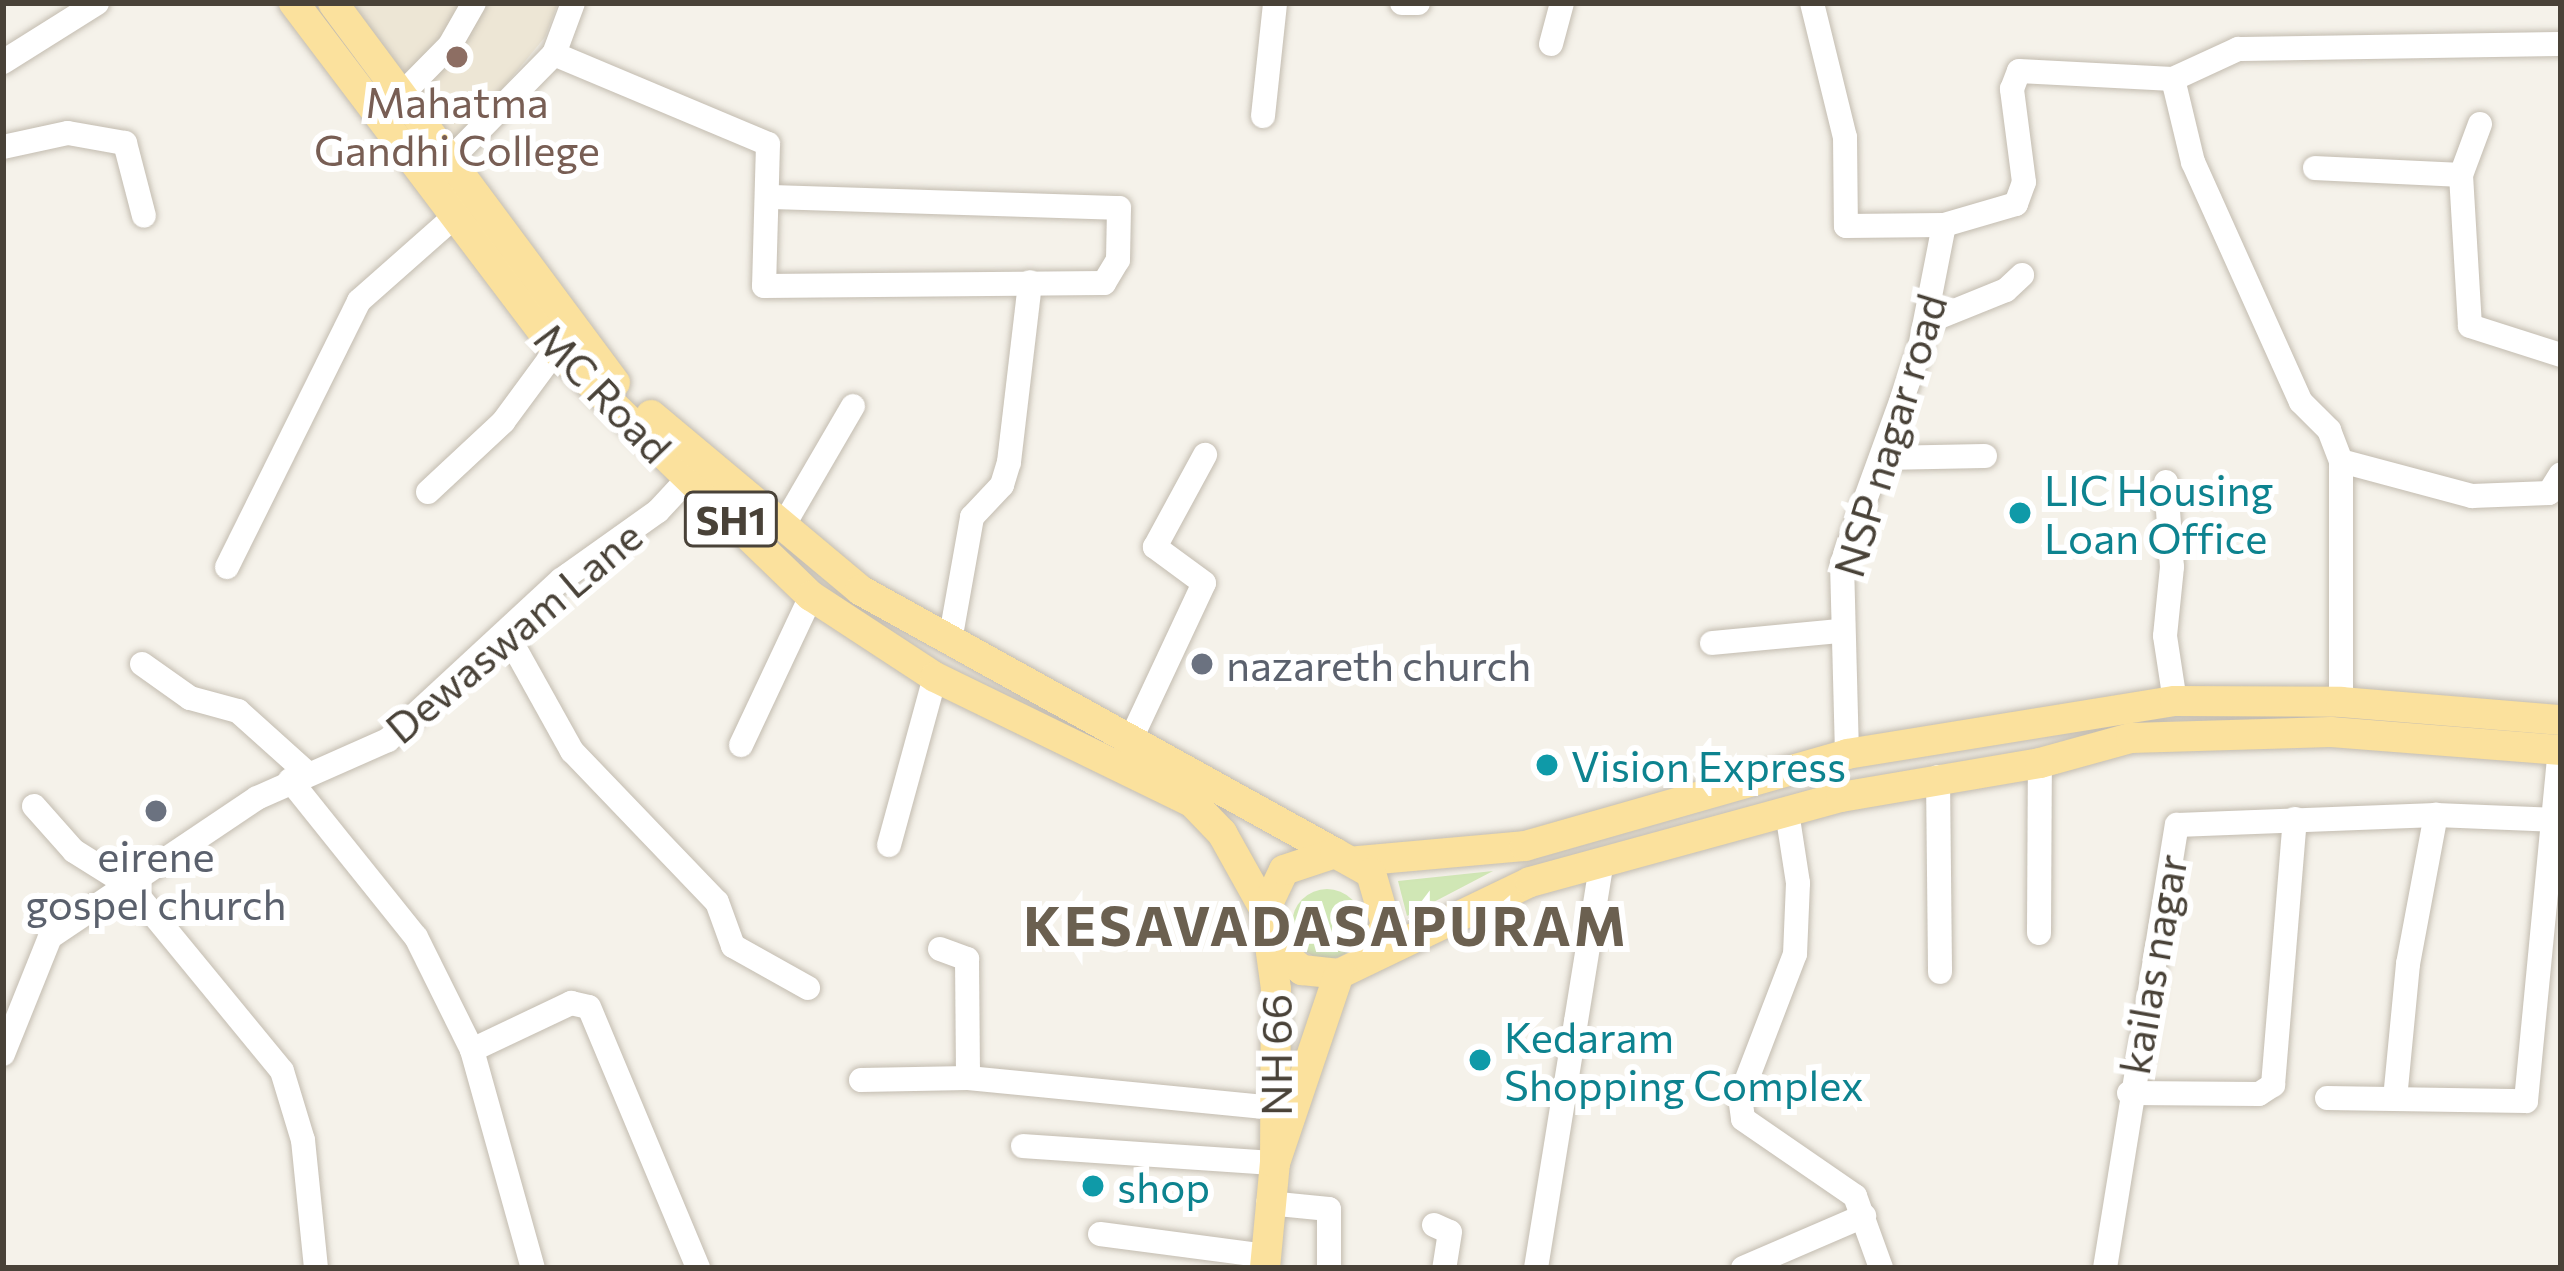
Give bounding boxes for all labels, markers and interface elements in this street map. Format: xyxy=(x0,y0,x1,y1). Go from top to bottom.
marker: Mahatma Gandhi College xyxy=(444,44,470,70)
place label: Mahatma Gandhi College xyxy=(314,76,600,174)
street label: NSP nagar road xyxy=(1822,287,1956,583)
street label: MC Road xyxy=(525,312,683,472)
place label: LIC Housing Loan Office xyxy=(2044,464,2273,562)
road number: SH1 xyxy=(683,486,779,552)
marker: LIC Housing Loan Office xyxy=(2007,500,2033,526)
street label: Dewaswam Lane xyxy=(375,509,651,753)
place label: nazareth church xyxy=(1226,639,1531,689)
marker: nazareth church xyxy=(1189,651,1215,677)
place label: Vision Express xyxy=(1571,740,1846,790)
marker: Vision Express xyxy=(1534,752,1560,778)
marker: eirene gospel church xyxy=(143,798,169,824)
place label: eirene gospel church xyxy=(25,830,287,928)
street label: kailas nagar xyxy=(2108,850,2196,1078)
district label: KESAVADASAPURAM xyxy=(1023,892,1629,956)
street label: NH 66 xyxy=(1250,994,1300,1116)
place label: Kedaram Shopping Complex xyxy=(1504,1011,1864,1110)
marker: Kedaram Shopping Complex xyxy=(1467,1047,1493,1073)
place label: shop xyxy=(1117,1161,1210,1211)
marker: shop xyxy=(1080,1173,1106,1199)

